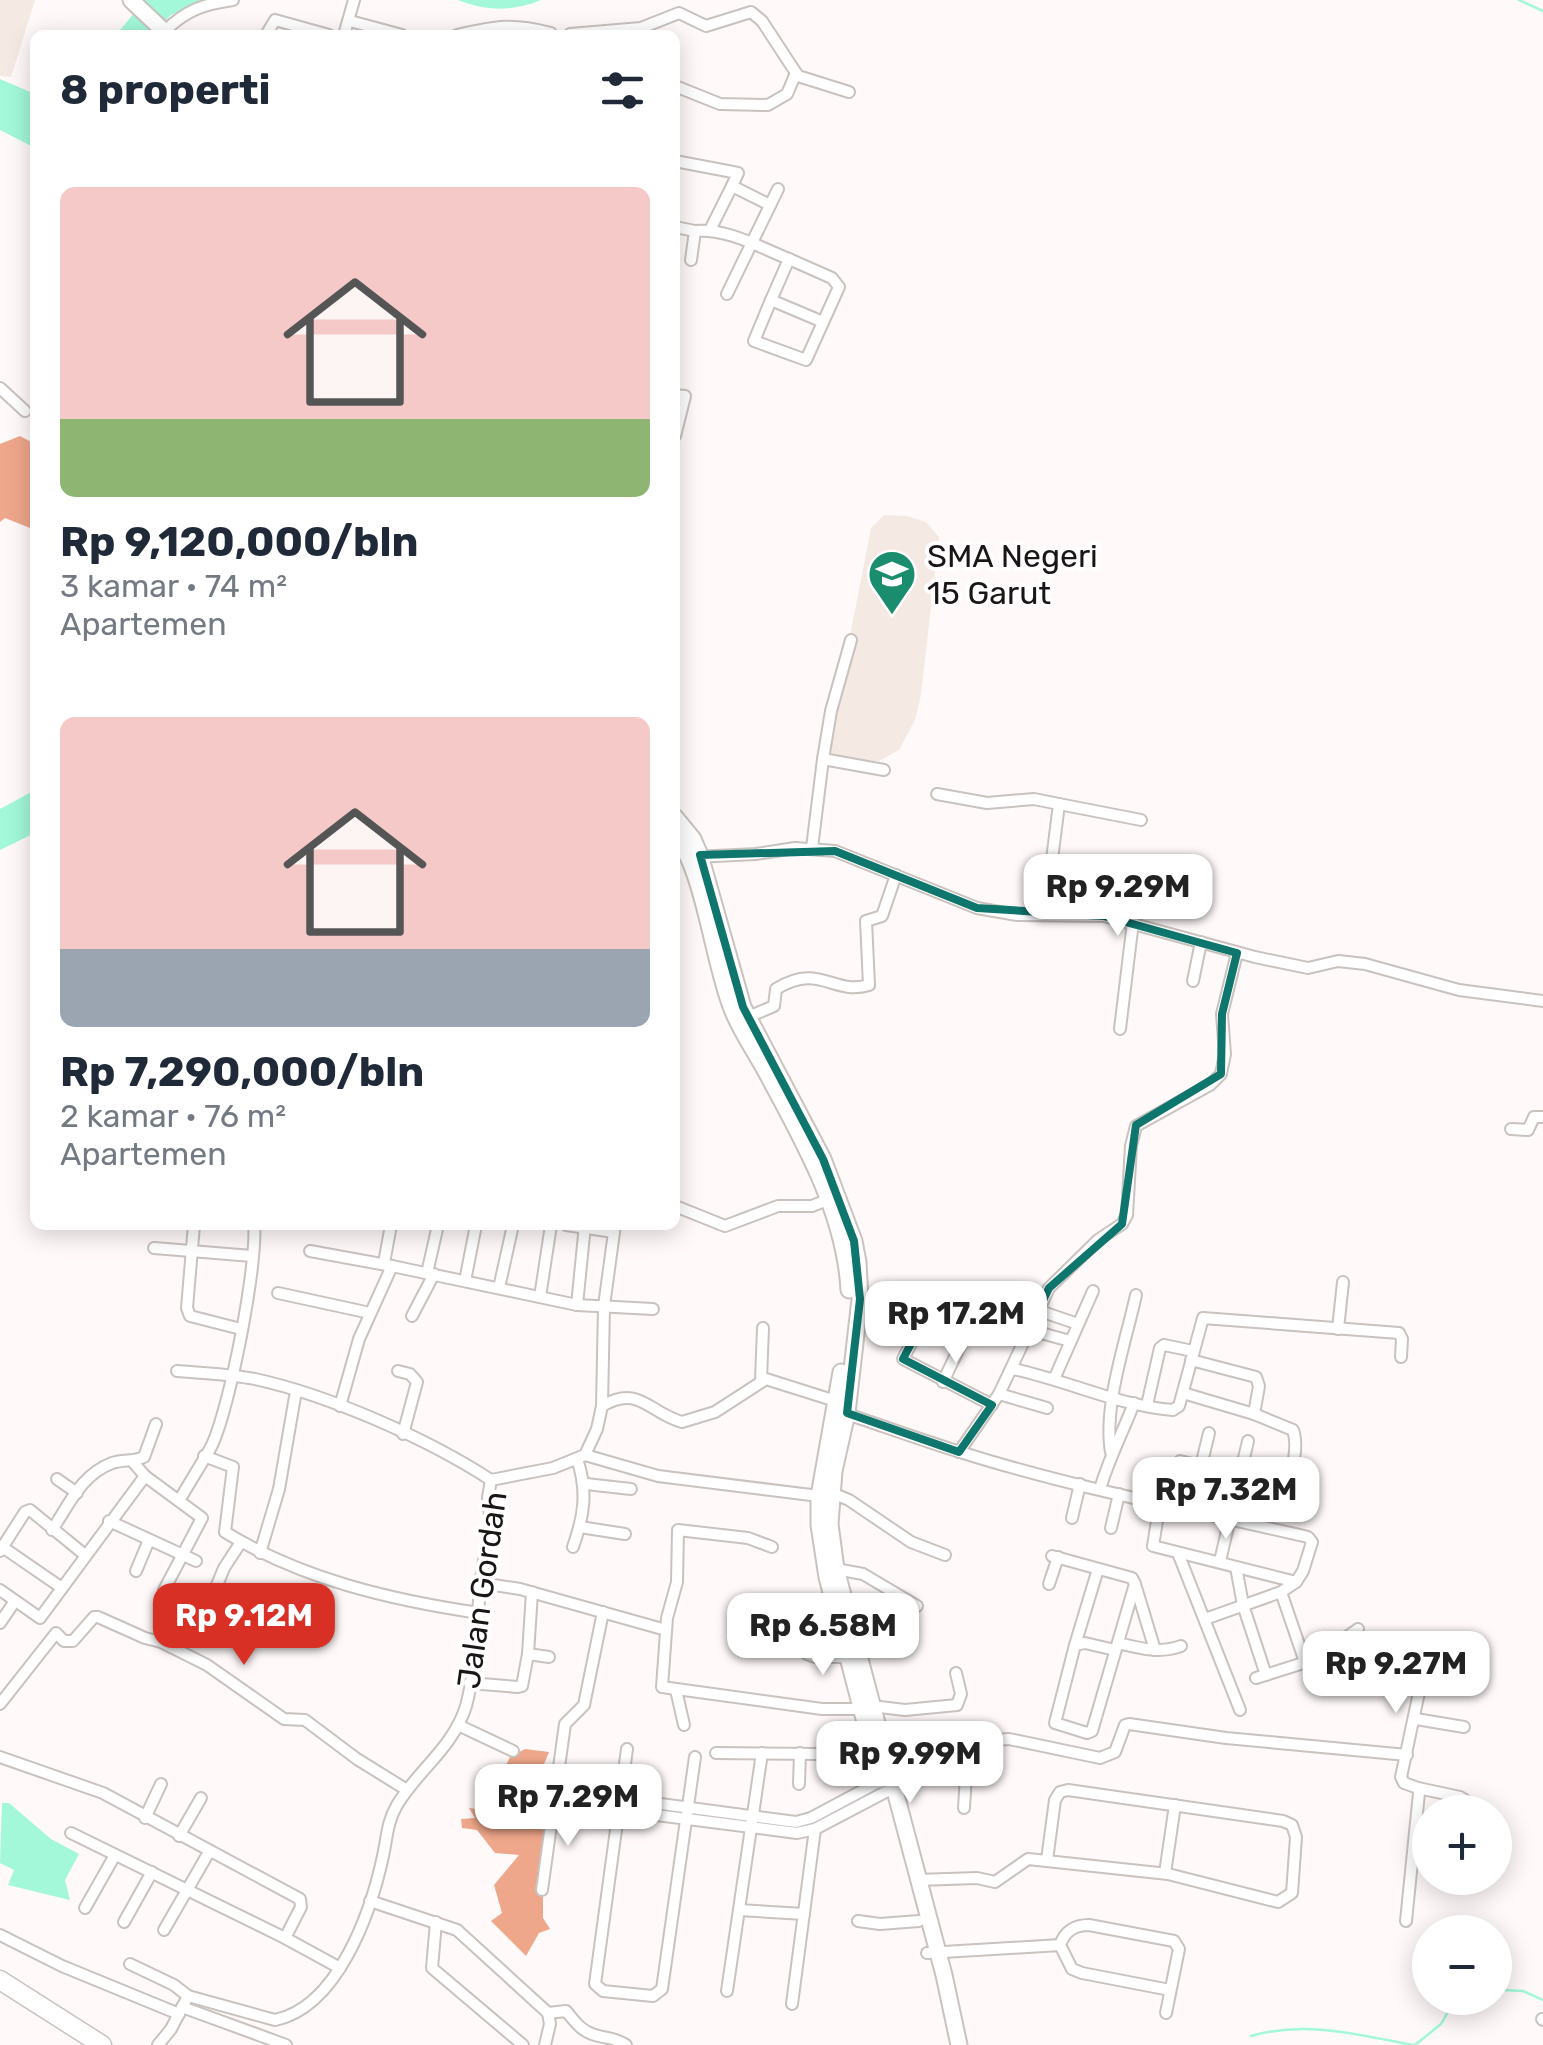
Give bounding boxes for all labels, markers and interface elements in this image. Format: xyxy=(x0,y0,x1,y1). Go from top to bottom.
icon: filters xyxy=(595,63,650,118)
text: 8 properti xyxy=(60,65,271,115)
icon: home xyxy=(265,252,445,432)
text: Rp 9,120,000/bln xyxy=(60,517,419,567)
place label: SMA Negeri 15 Garut xyxy=(927,537,1098,612)
school or university icon: SMA Negeri 15 Garut xyxy=(866,548,918,616)
text: 3 kamar · 74 m² xyxy=(60,567,287,605)
text: Apartemen xyxy=(60,605,227,643)
icon: home xyxy=(265,782,445,962)
pin: Rp 9.29M xyxy=(1015,854,1221,939)
text: Rp 9.29M xyxy=(1046,867,1190,905)
text: Rp 7,290,000/bln xyxy=(60,1047,424,1097)
text: 2 kamar · 76 m² xyxy=(60,1097,286,1135)
text: Apartemen xyxy=(60,1135,227,1173)
pin: Rp 17.2M xyxy=(853,1281,1059,1366)
text: Rp 17.2M xyxy=(887,1294,1025,1332)
pin: Rp 7.32M xyxy=(1123,1457,1329,1542)
text: Rp 7.32M xyxy=(1154,1470,1298,1508)
street label: Jalan Gordah xyxy=(449,1489,515,1691)
pin: Rp 9.12M xyxy=(141,1583,347,1668)
pin: Rp 6.58M xyxy=(720,1593,926,1678)
text: Rp 9.12M xyxy=(175,1596,313,1634)
text: Rp 6.58M xyxy=(749,1606,897,1644)
pin: Rp 9.27M xyxy=(1293,1631,1499,1716)
text: Rp 9.27M xyxy=(1325,1644,1467,1682)
pin: Rp 9.99M xyxy=(807,1721,1013,1806)
text: Rp 9.99M xyxy=(838,1734,982,1772)
pin: Rp 7.29M xyxy=(465,1764,671,1849)
text: Rp 7.29M xyxy=(497,1777,639,1815)
map controls xyxy=(1412,1795,1512,2015)
button: + xyxy=(1412,1795,1512,1895)
button: − xyxy=(1412,1915,1512,2015)

